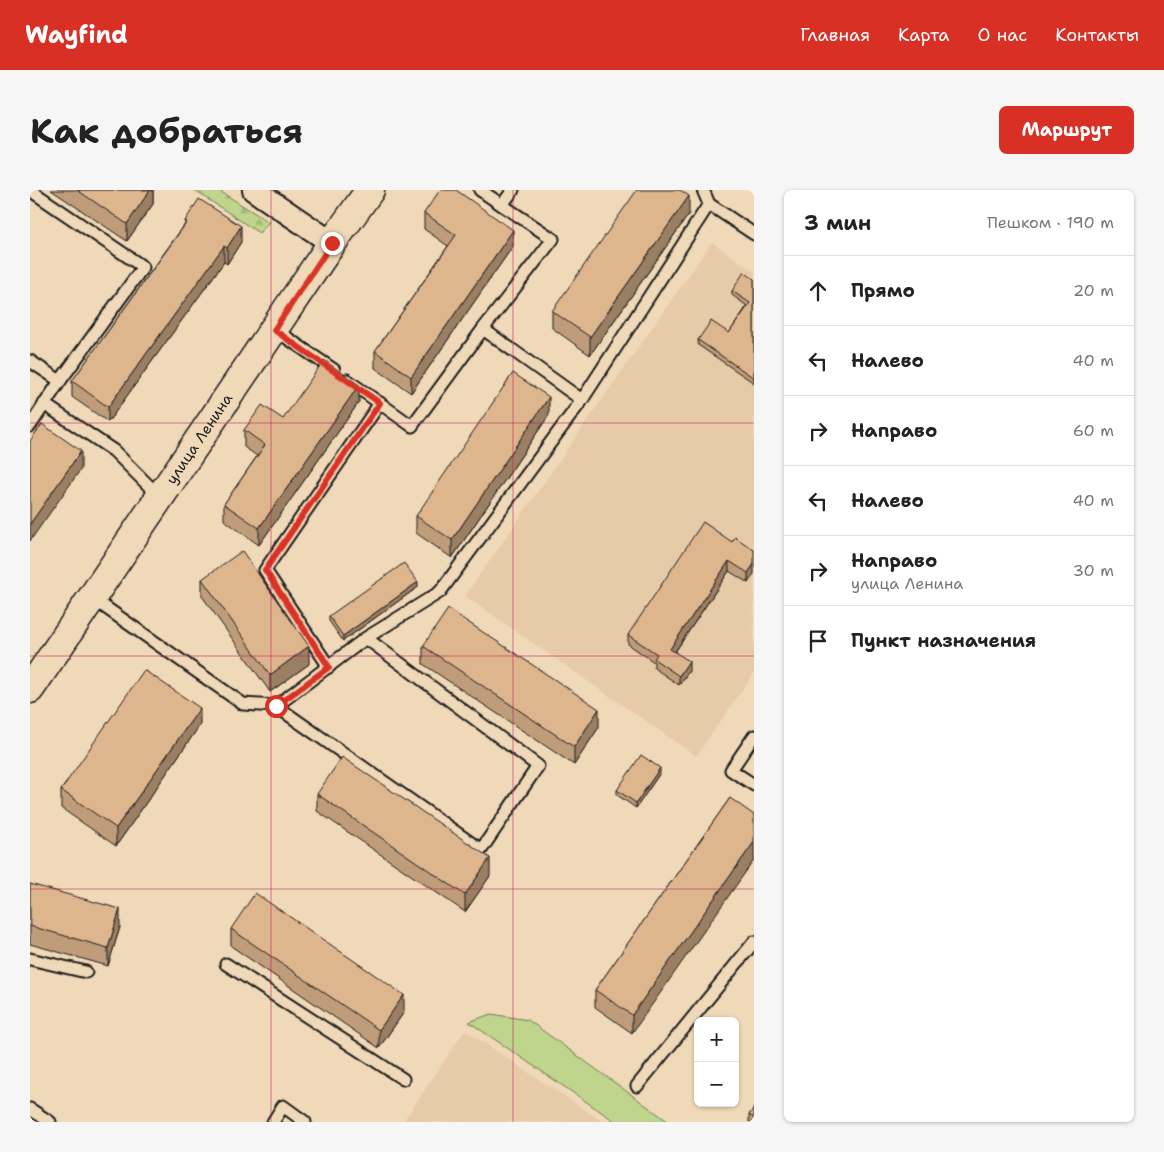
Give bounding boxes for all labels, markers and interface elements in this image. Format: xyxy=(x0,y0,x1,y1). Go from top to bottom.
text: Wayfind xyxy=(25,19,128,51)
text: Главная xyxy=(800,23,870,47)
text: Карта xyxy=(898,23,950,47)
text: О нас xyxy=(978,23,1027,47)
text: Контакты xyxy=(1055,23,1139,47)
button: Маршрут xyxy=(999,106,1134,154)
text: Как добраться xyxy=(30,107,303,154)
text: 3 мин xyxy=(804,209,871,237)
text: Пешком · 190 m xyxy=(987,212,1114,233)
route end xyxy=(321,232,344,255)
icon: ahead xyxy=(804,277,832,305)
text: Прямо xyxy=(851,278,915,303)
text: 20 m xyxy=(1073,280,1114,301)
icon: left xyxy=(804,347,832,375)
text: Налево xyxy=(851,348,924,373)
text: 40 m xyxy=(1072,350,1114,371)
street label: улица Ленина xyxy=(161,389,238,488)
icon: right xyxy=(804,417,832,445)
text: Направо xyxy=(851,418,937,443)
text: 60 m xyxy=(1073,420,1114,441)
icon: left xyxy=(804,487,832,515)
text: Налево xyxy=(851,488,924,513)
text: 40 m xyxy=(1072,490,1114,511)
text: Направо xyxy=(851,548,937,573)
icon: right xyxy=(804,557,832,585)
text: 30 m xyxy=(1073,560,1114,581)
text: улица Ленина xyxy=(851,573,963,594)
icon: arrive xyxy=(804,627,832,655)
text: Пункт назначения xyxy=(851,628,1036,653)
route start xyxy=(265,695,288,718)
map controls xyxy=(694,1017,739,1107)
button: + xyxy=(694,1017,739,1062)
button: − xyxy=(694,1062,739,1107)

